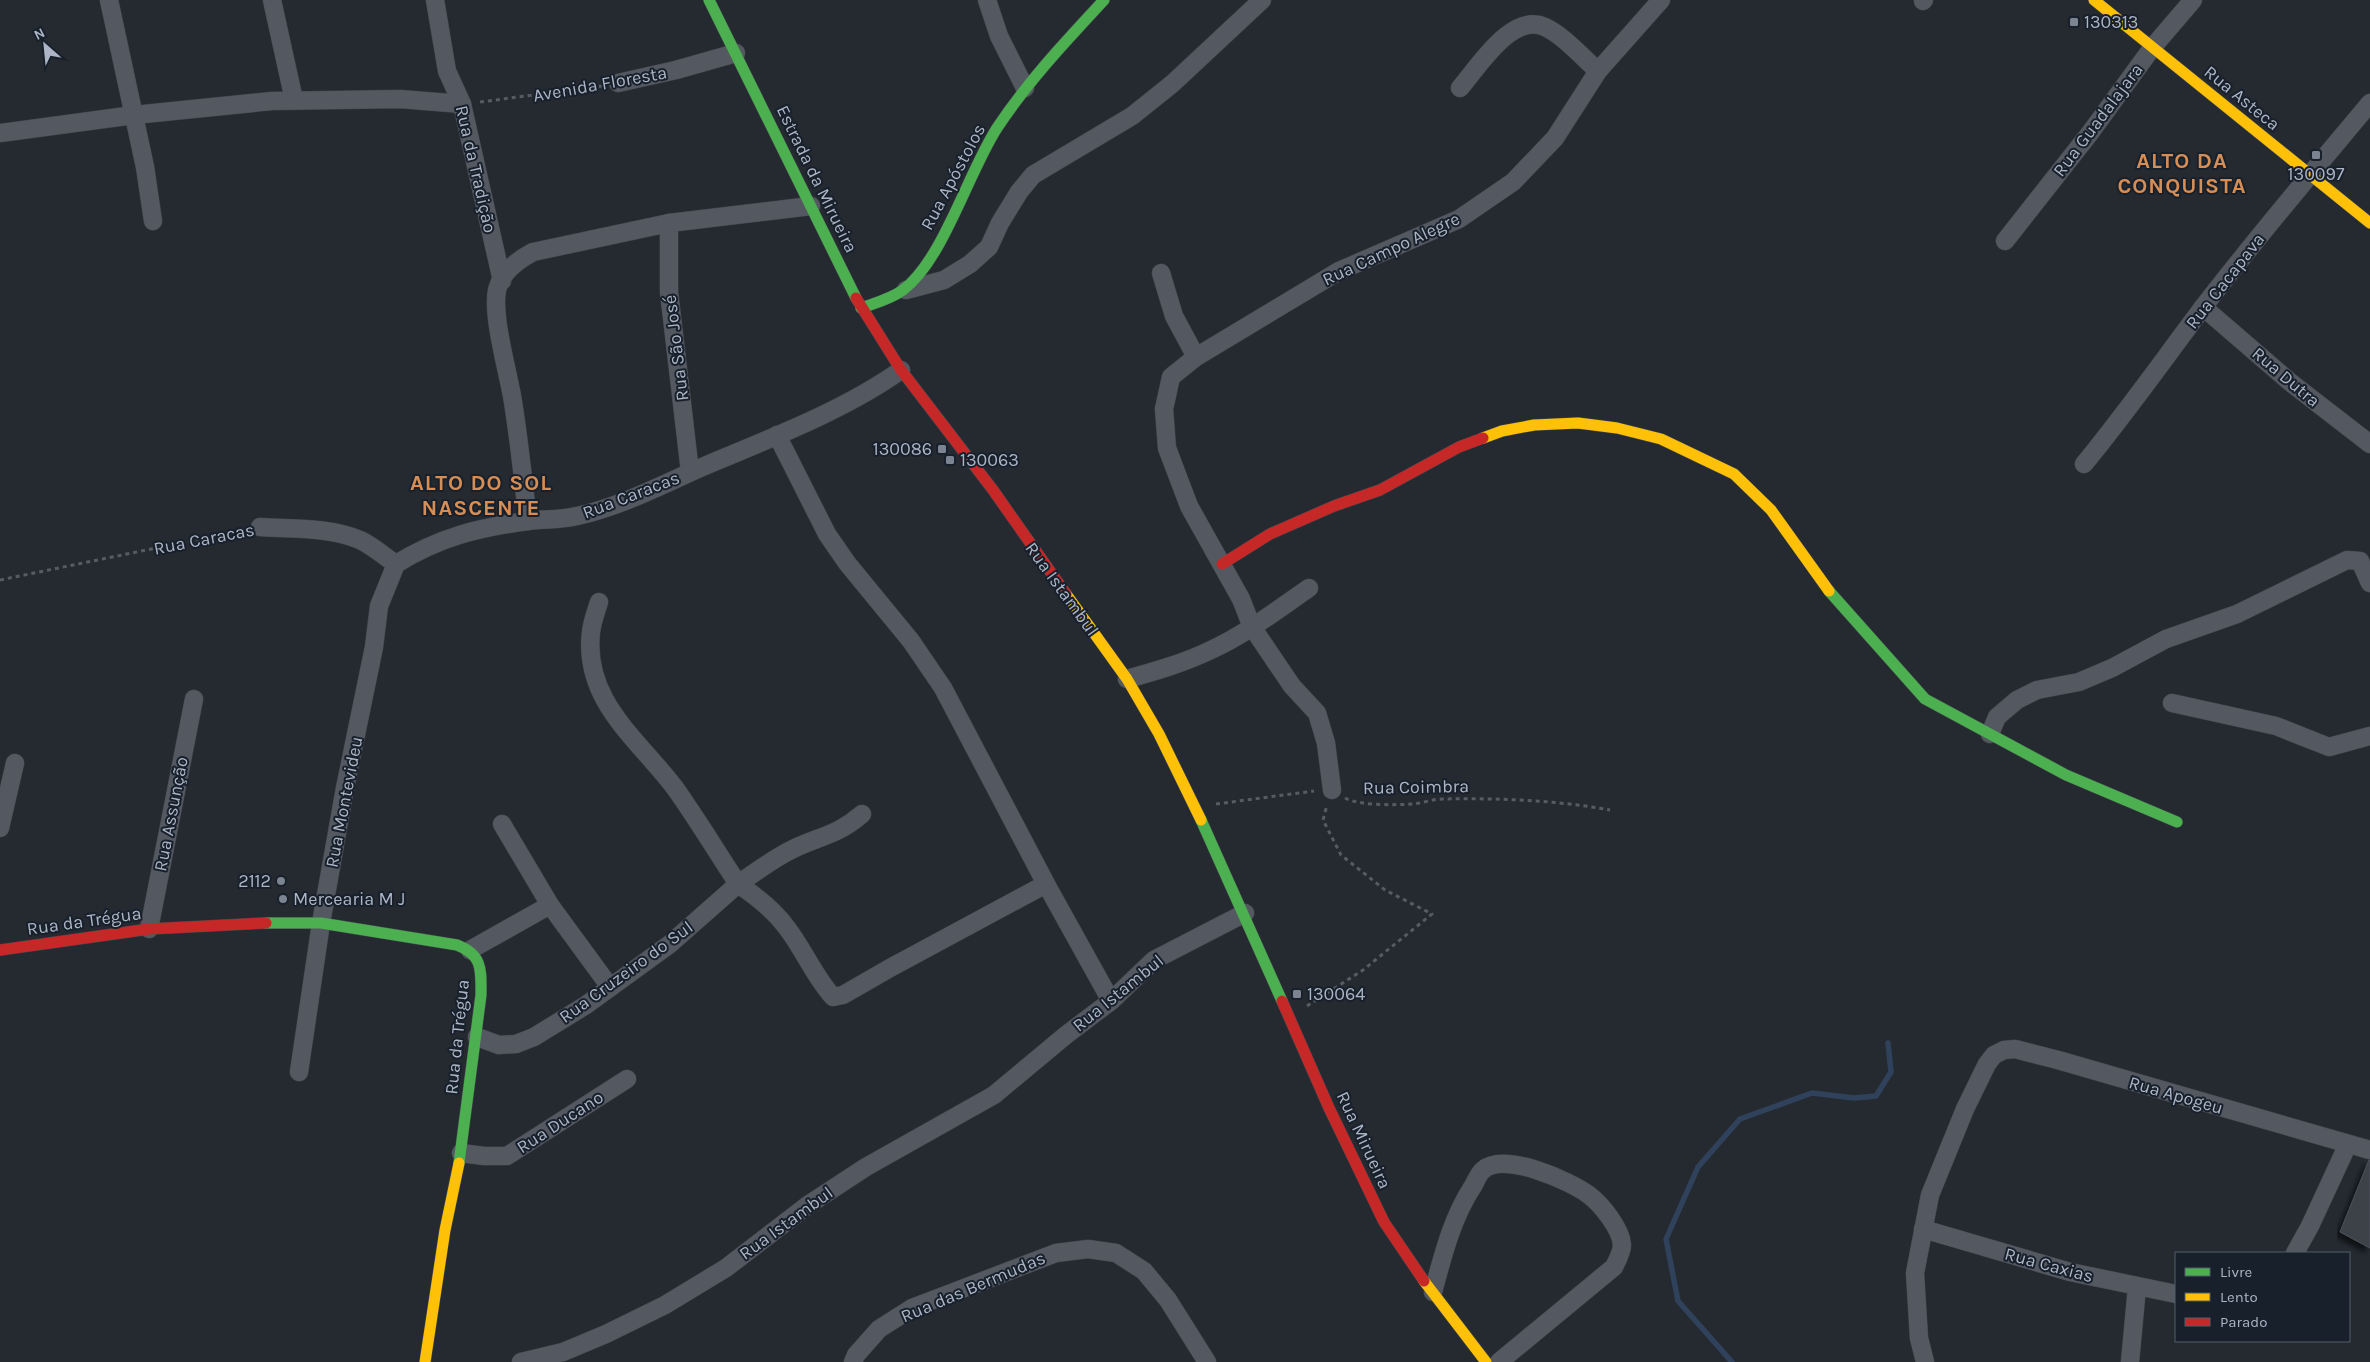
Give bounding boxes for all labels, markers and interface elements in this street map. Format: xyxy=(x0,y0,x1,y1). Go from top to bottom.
place label: 130313 xyxy=(2084,11,2138,33)
marker: 130313 xyxy=(2068,16,2080,28)
north arrow xyxy=(20,20,70,70)
text: N xyxy=(31,24,48,44)
street label: Rua Guadalajara xyxy=(2048,59,2148,181)
street label: Avenida Floresta xyxy=(531,61,669,107)
street label: Rua Asteca xyxy=(2200,61,2284,135)
street label: Estrada da Mirueira xyxy=(772,102,862,256)
street label: Rua da Tradição xyxy=(451,103,501,235)
street label: Rua Apóstolos xyxy=(916,120,990,234)
district label: ALTO DA CONQUISTA xyxy=(2117,148,2247,199)
marker: 130097 xyxy=(2310,149,2322,161)
place label: 130097 xyxy=(2288,163,2345,185)
street label: Rua Campo Alegre xyxy=(1319,208,1463,290)
street label: Rua Cacapava xyxy=(2181,229,2269,333)
street label: Rua São José xyxy=(659,294,693,402)
street label: Rua Dutra xyxy=(2247,342,2325,412)
place label: 130086 xyxy=(873,438,932,460)
marker: 130086 xyxy=(936,443,948,455)
place label: 130063 xyxy=(960,449,1019,471)
marker: 130063 xyxy=(944,454,956,466)
street label: Rua Caracas xyxy=(579,466,683,524)
district label: ALTO DO SOL NASCENTE xyxy=(410,470,552,521)
street label: Rua Caracas xyxy=(152,518,256,560)
street label: Rua Istambul xyxy=(1021,538,1103,640)
street label: Rua Montevideu xyxy=(320,734,368,870)
street label: Rua Assunção xyxy=(149,755,193,873)
street label: Rua Coimbra xyxy=(1363,775,1469,799)
place label: 2112 xyxy=(238,870,271,892)
marker: 2112 xyxy=(275,875,287,887)
place label: Mercearia M J xyxy=(293,888,405,910)
marker: Mercearia M J xyxy=(277,893,289,905)
street label: Rua da Trégua xyxy=(25,902,143,940)
street label: Rua Cruzeiro do Sul xyxy=(555,916,697,1028)
street label: Rua Istambul xyxy=(1068,950,1168,1036)
street label: Rua da Trégua xyxy=(440,978,474,1096)
place label: 130064 xyxy=(1307,983,1365,1005)
marker: 130064 xyxy=(1291,988,1303,1000)
street label: Rua Apogeu xyxy=(2126,1071,2226,1119)
street label: Rua Ducano xyxy=(513,1086,607,1158)
street label: Rua Mirueira xyxy=(1332,1088,1396,1192)
street label: Rua Istambul xyxy=(735,1182,837,1264)
street label: Rua Caxias xyxy=(2002,1243,2096,1287)
street label: Rua das Bermudas xyxy=(897,1247,1049,1327)
legend xyxy=(2175,1252,2350,1342)
text: Livre xyxy=(2220,1263,2252,1281)
text: Lento xyxy=(2220,1288,2258,1306)
text: Parado xyxy=(2220,1313,2267,1331)

